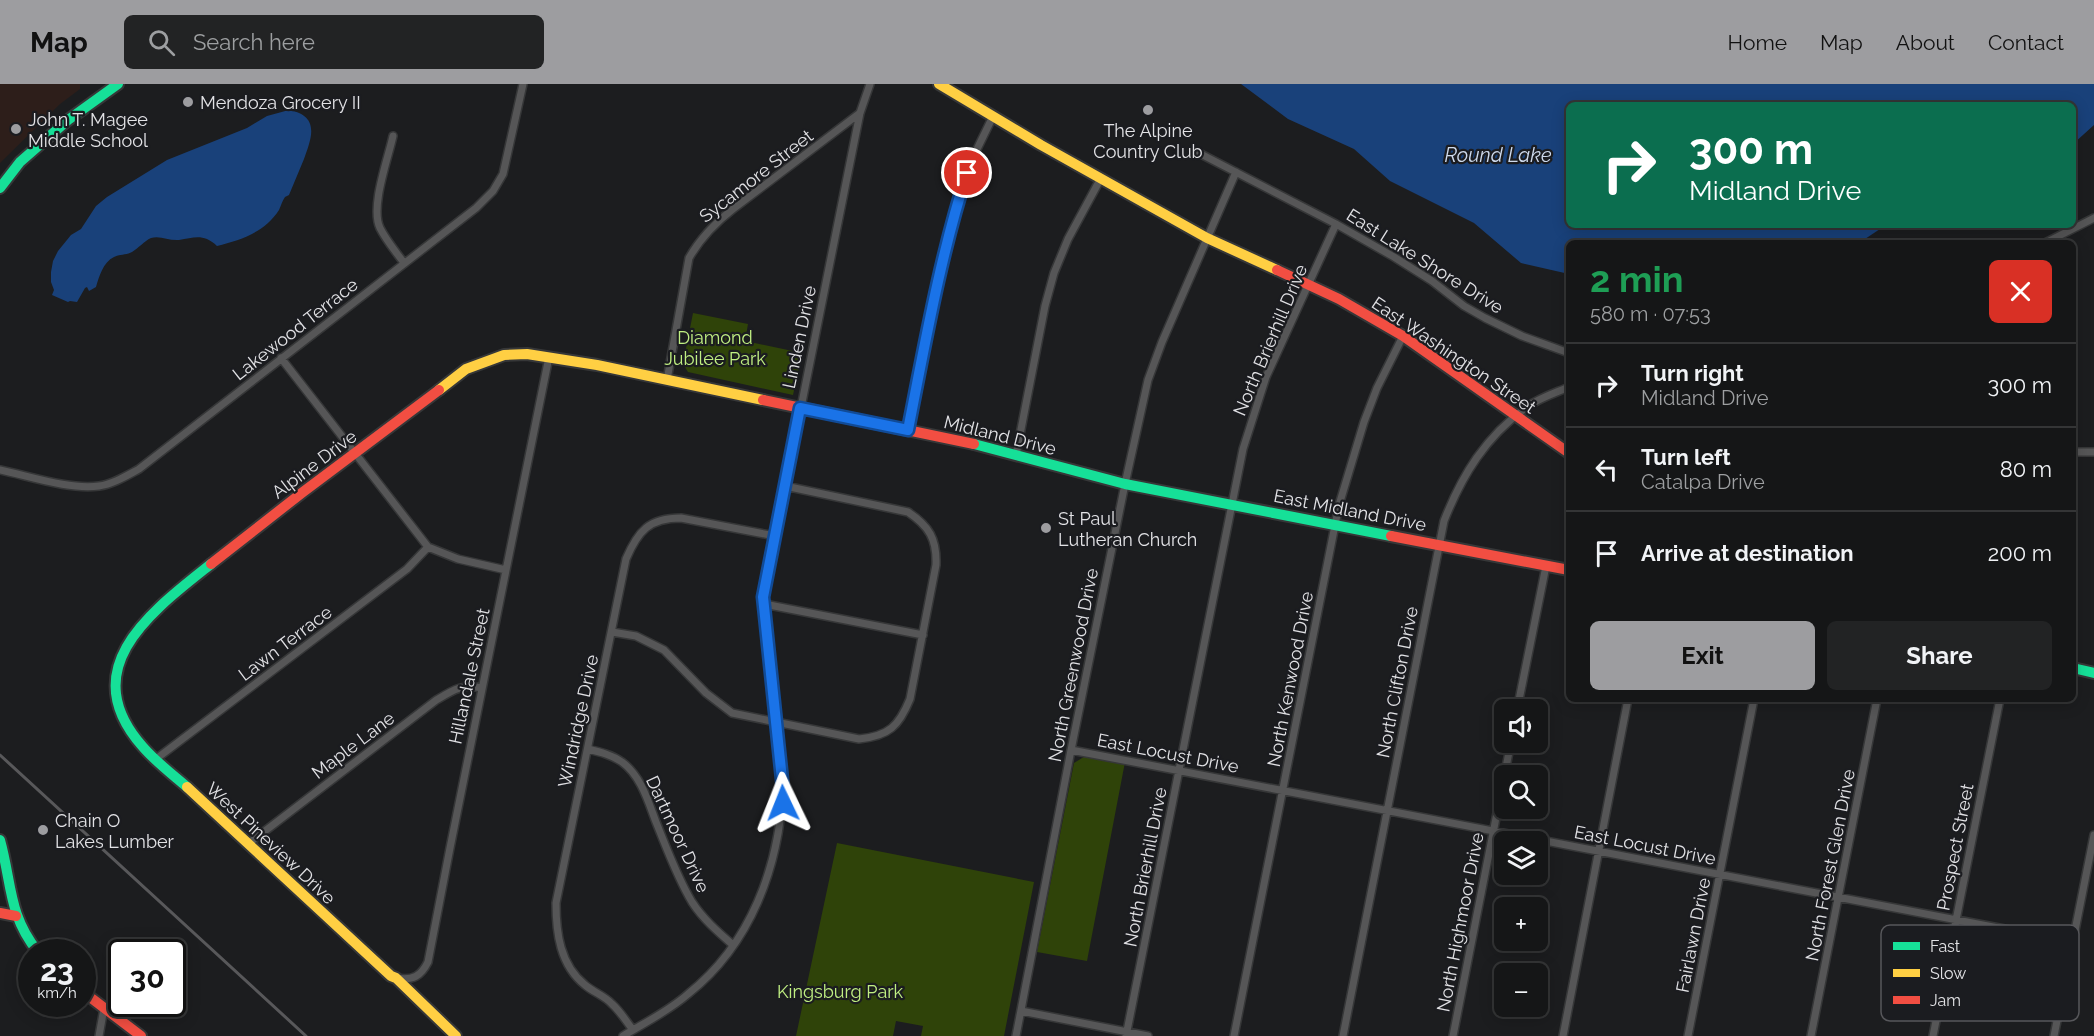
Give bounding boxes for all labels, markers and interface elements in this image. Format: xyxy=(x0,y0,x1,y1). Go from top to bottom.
search box xyxy=(124,15,544,69)
text: Map xyxy=(30,26,88,59)
icon: search xyxy=(145,26,178,59)
text: Search here xyxy=(193,29,315,55)
text: Home xyxy=(1728,30,1787,55)
text: Map xyxy=(1820,30,1863,55)
text: About xyxy=(1896,30,1955,55)
text: Contact xyxy=(1988,30,2064,55)
place label: Mendoza Grocery II xyxy=(200,92,361,113)
marker: Mendoza Grocery II xyxy=(181,95,195,109)
marker: The Alpine Country Club xyxy=(1141,103,1155,117)
place label: John T. Magee Middle School xyxy=(28,109,148,151)
place label: The Alpine Country Club xyxy=(1093,120,1203,162)
marker: John T. Magee Middle School xyxy=(9,122,23,136)
street label: Sycamore Street xyxy=(695,125,817,227)
text: 300 m xyxy=(1689,125,1813,174)
icon: right xyxy=(1590,126,1668,204)
water label: Round Lake xyxy=(1444,143,1552,167)
pin xyxy=(941,147,992,198)
icon: arrive xyxy=(950,156,983,189)
text: Midland Drive xyxy=(1689,175,1861,206)
street label: East Lake Shore Drive xyxy=(1343,204,1508,318)
text: 2 min xyxy=(1590,258,1683,300)
button: close xyxy=(1989,260,2052,323)
street label: North Brierhill Drive xyxy=(1229,261,1312,419)
street label: Lakewood Terrace xyxy=(228,273,362,384)
street label: Linden Drive xyxy=(778,283,820,390)
street label: East Washington Street xyxy=(1368,292,1540,418)
text: 580 m · 07:53 xyxy=(1590,302,1711,326)
park label: Diamond Jubilee Park xyxy=(664,327,766,369)
text: Turn right xyxy=(1641,360,1744,386)
icon: right xyxy=(1590,369,1623,402)
text: 300 m xyxy=(1987,372,2052,398)
text: Midland Drive xyxy=(1641,386,1769,410)
street label: Midland Drive xyxy=(942,411,1059,459)
street label: Alpine Drive xyxy=(267,425,361,503)
text: Turn left xyxy=(1641,444,1731,470)
icon: left xyxy=(1590,453,1623,486)
text: 80 m xyxy=(2000,456,2052,482)
text: Catalpa Drive xyxy=(1641,470,1765,494)
street label: East Midland Drive xyxy=(1272,485,1428,535)
place label: St Paul Lutheran Church xyxy=(1058,508,1197,550)
marker: St Paul Lutheran Church xyxy=(1039,521,1053,535)
icon: arrive xyxy=(1590,537,1623,570)
text: Arrive at destination xyxy=(1641,540,1854,566)
text: 200 m xyxy=(1988,540,2052,566)
street label: North Greenwood Drive xyxy=(1044,566,1102,764)
street label: North Kenwood Drive xyxy=(1263,589,1317,768)
street label: Lawn Terrace xyxy=(234,601,336,685)
street label: North Clifton Drive xyxy=(1372,604,1422,759)
street label: Hillandale Street xyxy=(444,606,494,746)
button: Exit xyxy=(1590,621,1815,690)
button: Share xyxy=(1827,621,2052,690)
street label: Windridge Drive xyxy=(554,652,602,789)
map controls xyxy=(1494,699,1548,1017)
button: sound xyxy=(1494,699,1548,753)
street label: Maple Lane xyxy=(308,707,399,783)
street label: East Locust Drive xyxy=(1095,729,1241,777)
button: search xyxy=(1494,765,1548,819)
street label: North Forest Glen Drive xyxy=(1801,767,1859,963)
position arrow xyxy=(751,771,815,835)
street label: Dartmoor Drive xyxy=(642,772,714,896)
street label: West Pineview Drive xyxy=(202,778,340,909)
street label: Prospect Street xyxy=(1932,782,1978,912)
street label: North Brierhill Drive xyxy=(1119,785,1171,949)
place label: Chain O Lakes Lumber xyxy=(55,810,175,852)
street label: East Locust Drive xyxy=(1572,821,1718,869)
marker: Chain O Lakes Lumber xyxy=(36,823,50,837)
street label: North Highmoor Drive xyxy=(1432,830,1488,1013)
button: layers xyxy=(1494,831,1548,885)
street label: Fairlawn Drive xyxy=(1672,875,1715,994)
button: + xyxy=(1494,897,1548,951)
legend xyxy=(1881,925,2079,1021)
text: Fast xyxy=(1930,937,1961,956)
speed limit sign: 30 xyxy=(108,939,186,1017)
text: 23 xyxy=(40,953,74,988)
button: − xyxy=(1494,963,1548,1017)
text: Slow xyxy=(1930,964,1966,983)
park label: Kingsburg Park xyxy=(777,981,904,1002)
text: km/h xyxy=(37,984,77,1002)
text: Jam xyxy=(1930,991,1961,1010)

